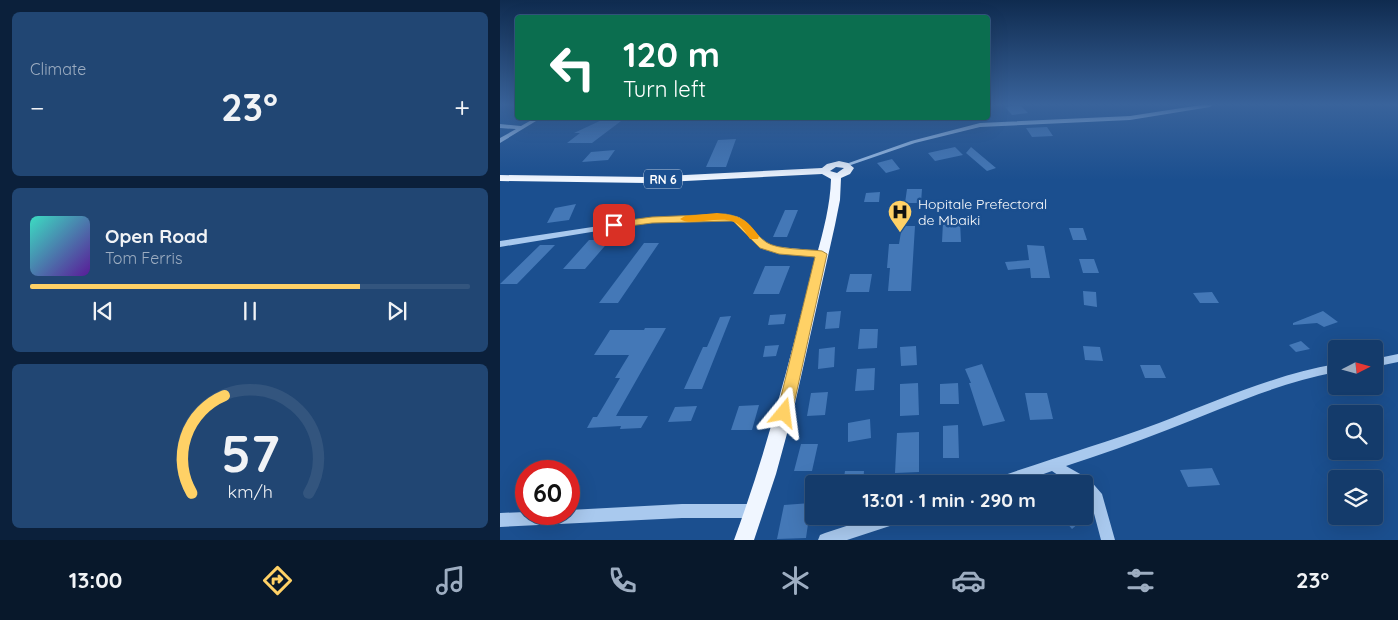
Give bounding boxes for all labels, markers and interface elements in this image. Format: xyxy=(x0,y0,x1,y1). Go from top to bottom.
text: 120 m xyxy=(623,32,720,76)
icon: left xyxy=(540,35,605,100)
text: Climate xyxy=(30,59,86,79)
text: Turn left xyxy=(623,75,706,103)
text: 23° xyxy=(221,83,278,131)
text: − xyxy=(30,90,45,125)
text: + xyxy=(454,90,470,125)
road number: RN 6 xyxy=(644,170,682,188)
place label: Hopitale Prefectoral de Mbaiki xyxy=(918,195,1047,229)
hospital icon: Hopitale Prefectoral de Mbaiki xyxy=(887,199,913,233)
pin xyxy=(593,204,635,246)
icon: arrive xyxy=(600,211,628,239)
text: Open Road xyxy=(105,224,208,248)
text: Tom Ferris xyxy=(105,248,182,268)
icon: previous xyxy=(89,297,117,325)
icon: pause xyxy=(236,297,264,325)
icon: next xyxy=(383,297,411,325)
north arrow xyxy=(1328,340,1382,395)
map controls xyxy=(1328,340,1383,525)
position arrow xyxy=(757,386,809,438)
button: search xyxy=(1328,405,1383,460)
text: 57 xyxy=(221,420,279,485)
speed limit sign: 60 xyxy=(515,460,580,525)
button: layers xyxy=(1328,470,1383,525)
text: km/h xyxy=(227,480,273,502)
text: 13:01 · 1 min · 290 m xyxy=(862,488,1036,512)
icon: directions xyxy=(260,563,295,598)
icon: music xyxy=(433,563,468,598)
icon: phone xyxy=(605,563,640,598)
icon: climate xyxy=(778,563,813,598)
icon: car xyxy=(951,563,986,598)
icon: filters xyxy=(1123,563,1158,598)
text: 13:00 xyxy=(69,566,122,594)
text: 23° xyxy=(1296,566,1329,594)

